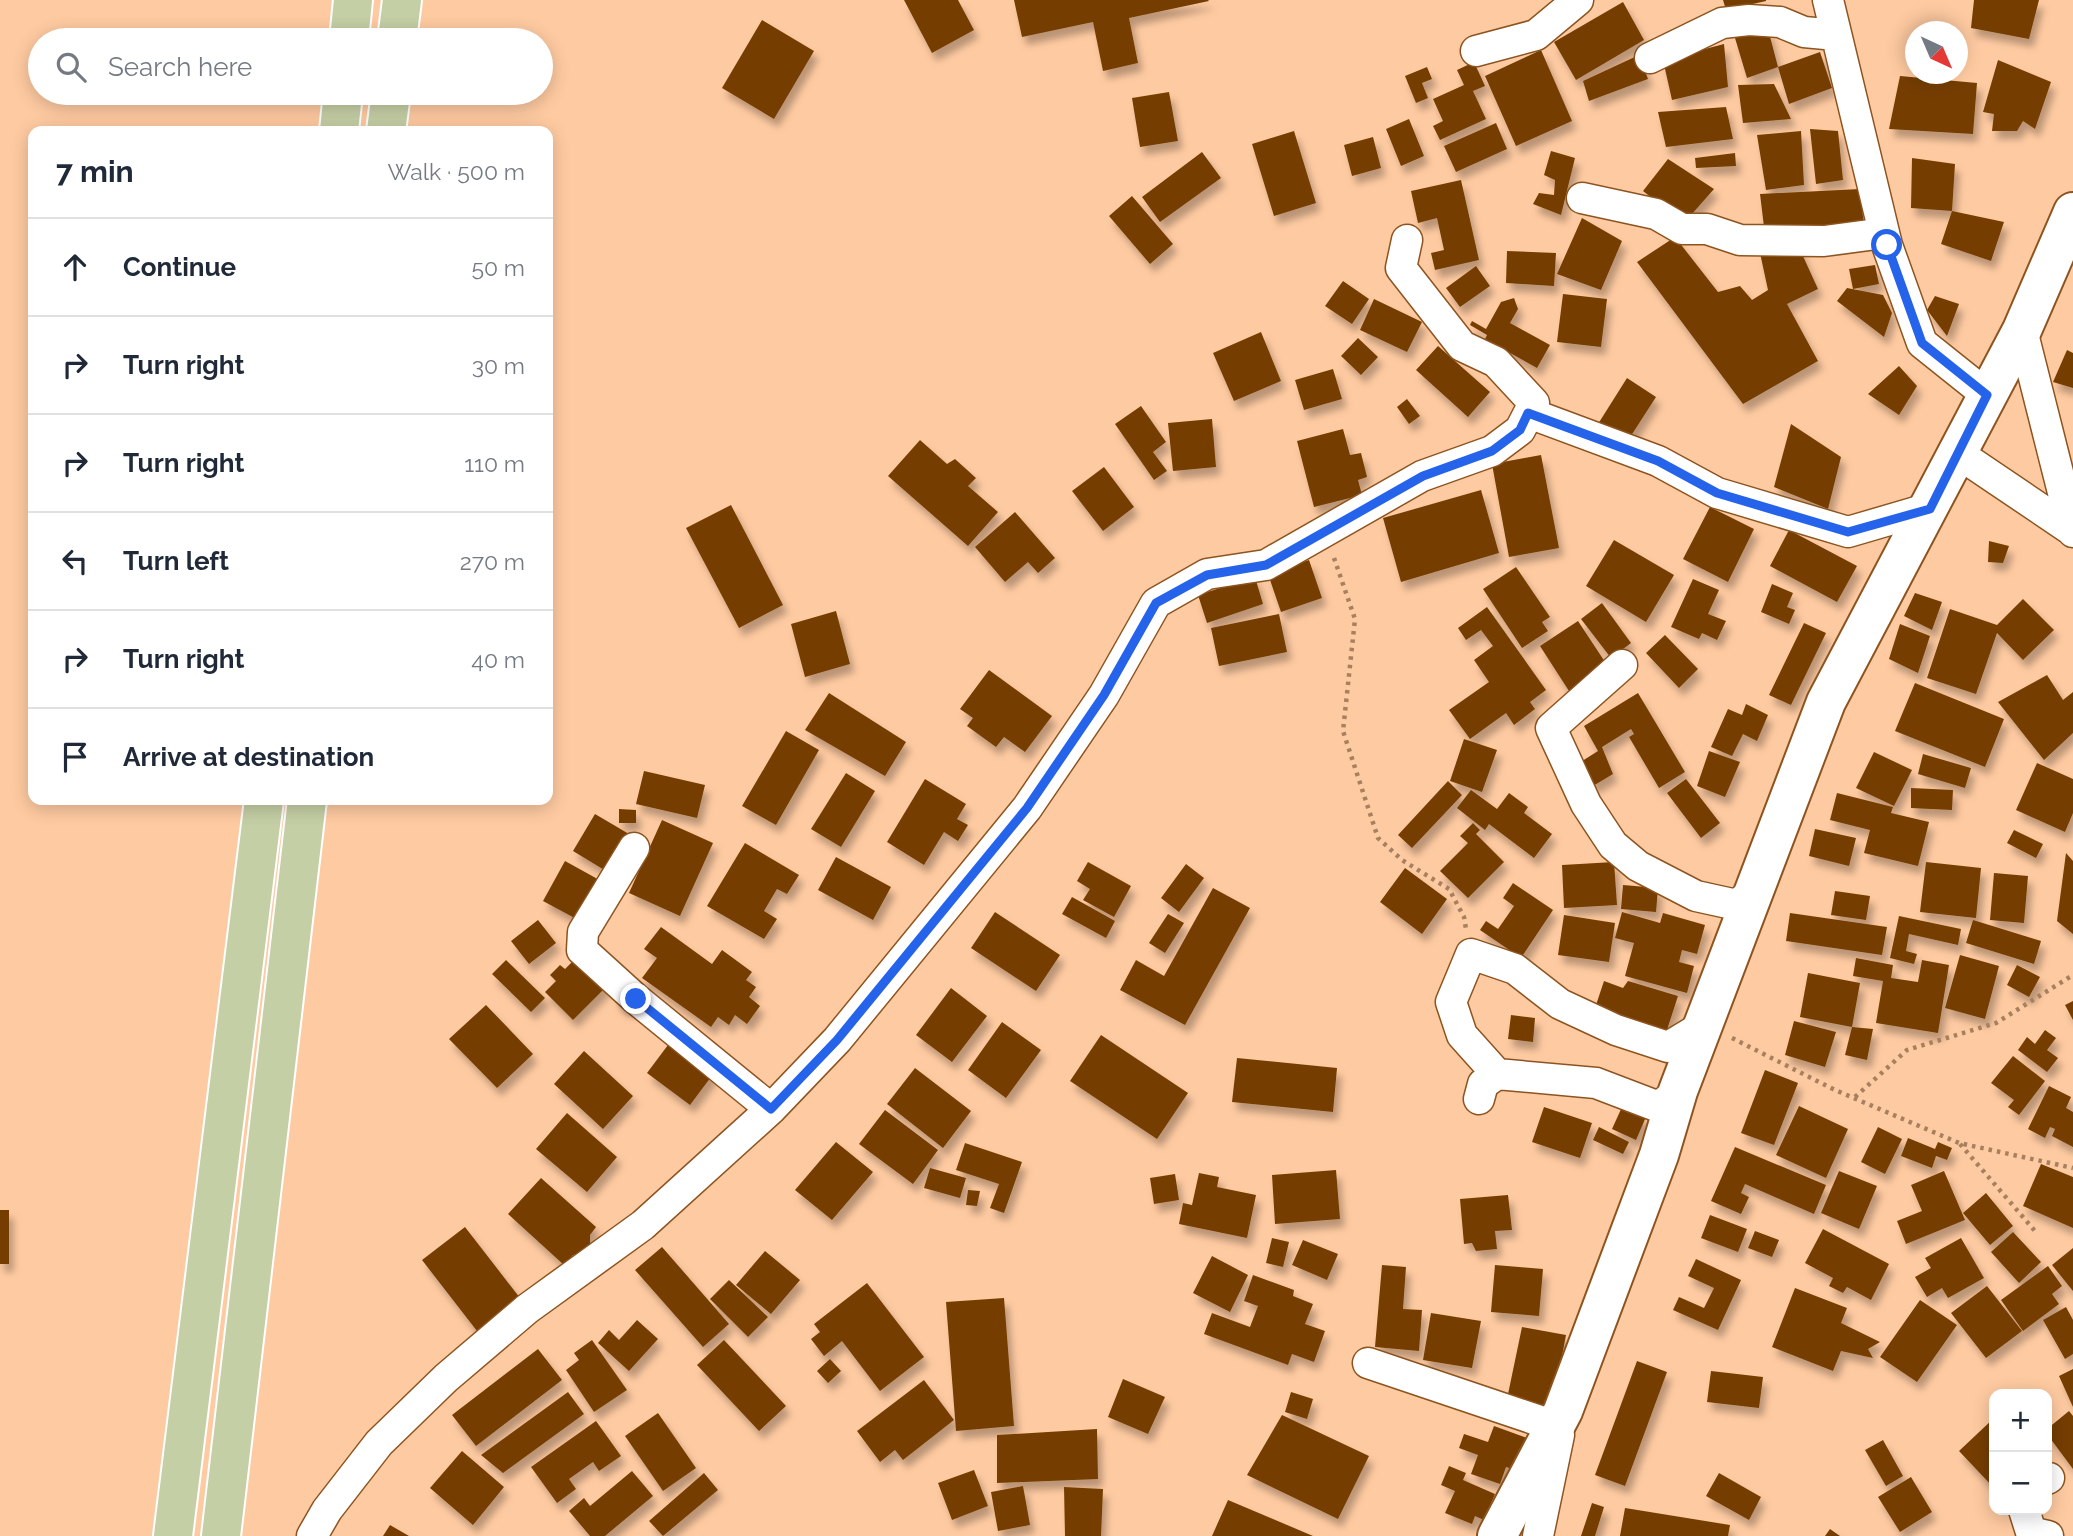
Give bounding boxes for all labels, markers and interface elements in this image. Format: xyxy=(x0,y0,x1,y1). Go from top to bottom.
north arrow xyxy=(1905,21,1968,84)
search box xyxy=(28,28,553,105)
icon: search xyxy=(52,48,90,86)
text: Search here xyxy=(108,52,252,82)
text: 7 min xyxy=(56,154,134,189)
text: Walk · 500 m xyxy=(387,158,525,185)
route start xyxy=(1871,229,1902,260)
icon: ahead xyxy=(56,248,94,286)
text: Continue xyxy=(123,252,236,282)
text: 50 m xyxy=(471,254,525,281)
icon: right xyxy=(56,346,94,384)
text: Turn right xyxy=(123,350,244,380)
text: 30 m xyxy=(472,352,525,379)
icon: right xyxy=(56,444,94,482)
text: Turn right xyxy=(123,448,244,478)
text: 110 m xyxy=(464,450,525,477)
icon: left xyxy=(56,542,94,580)
text: Turn left xyxy=(123,546,229,576)
text: 270 m xyxy=(460,548,525,575)
icon: right xyxy=(56,640,94,678)
text: Turn right xyxy=(123,644,244,674)
text: 40 m xyxy=(471,646,525,673)
icon: arrive xyxy=(56,738,94,776)
text: Arrive at destination xyxy=(123,742,374,772)
route end xyxy=(620,983,651,1014)
map controls xyxy=(1989,1389,2052,1515)
button: + xyxy=(1989,1389,2052,1452)
button: − xyxy=(1989,1452,2052,1515)

